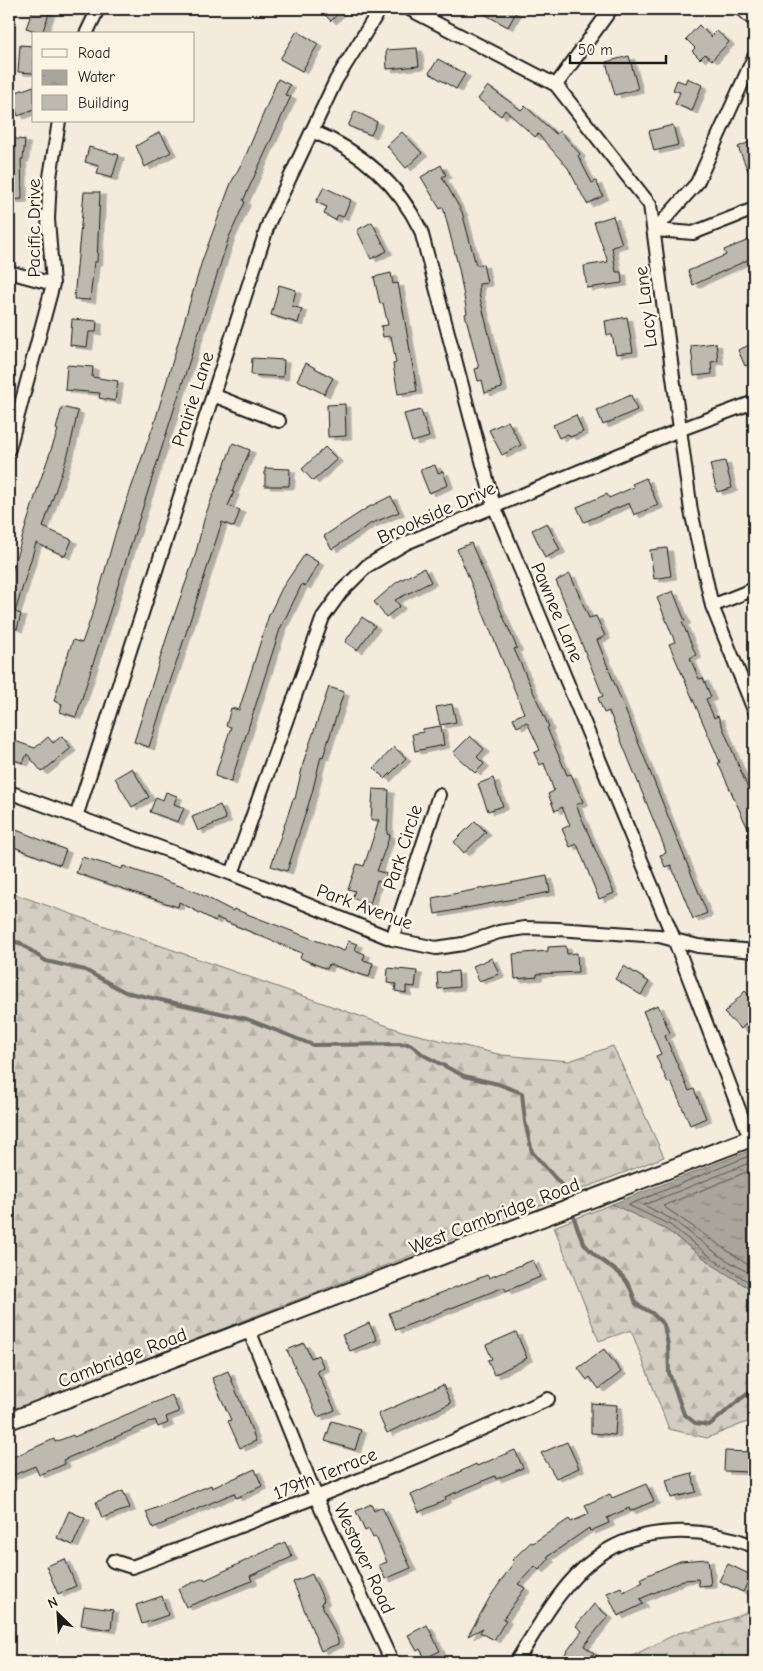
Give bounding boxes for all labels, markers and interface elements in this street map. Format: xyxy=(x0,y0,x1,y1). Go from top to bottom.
legend xyxy=(32,32,195,122)
scale bar xyxy=(570,32,667,64)
text: 50 m xyxy=(578,41,613,59)
text: Road xyxy=(78,44,110,62)
text: Water xyxy=(78,68,115,86)
text: Building xyxy=(78,94,129,112)
street label: Pacific Drive xyxy=(23,178,45,278)
street label: Lacy Lane xyxy=(630,265,662,349)
street label: Prairie Lane xyxy=(167,349,219,450)
street label: Brookside Drive xyxy=(374,477,499,549)
street label: Pawnee Lane xyxy=(526,559,588,665)
street label: Park Circle xyxy=(379,802,427,893)
street label: Park Avenue xyxy=(314,879,416,934)
street label: West Cambridge Road xyxy=(406,1173,583,1259)
street label: Cambridge Road xyxy=(55,1323,190,1393)
street label: 179th Terrace xyxy=(270,1443,380,1505)
street label: Westover Road xyxy=(329,1500,399,1617)
north arrow xyxy=(32,1588,82,1638)
text: N xyxy=(45,1593,60,1612)

